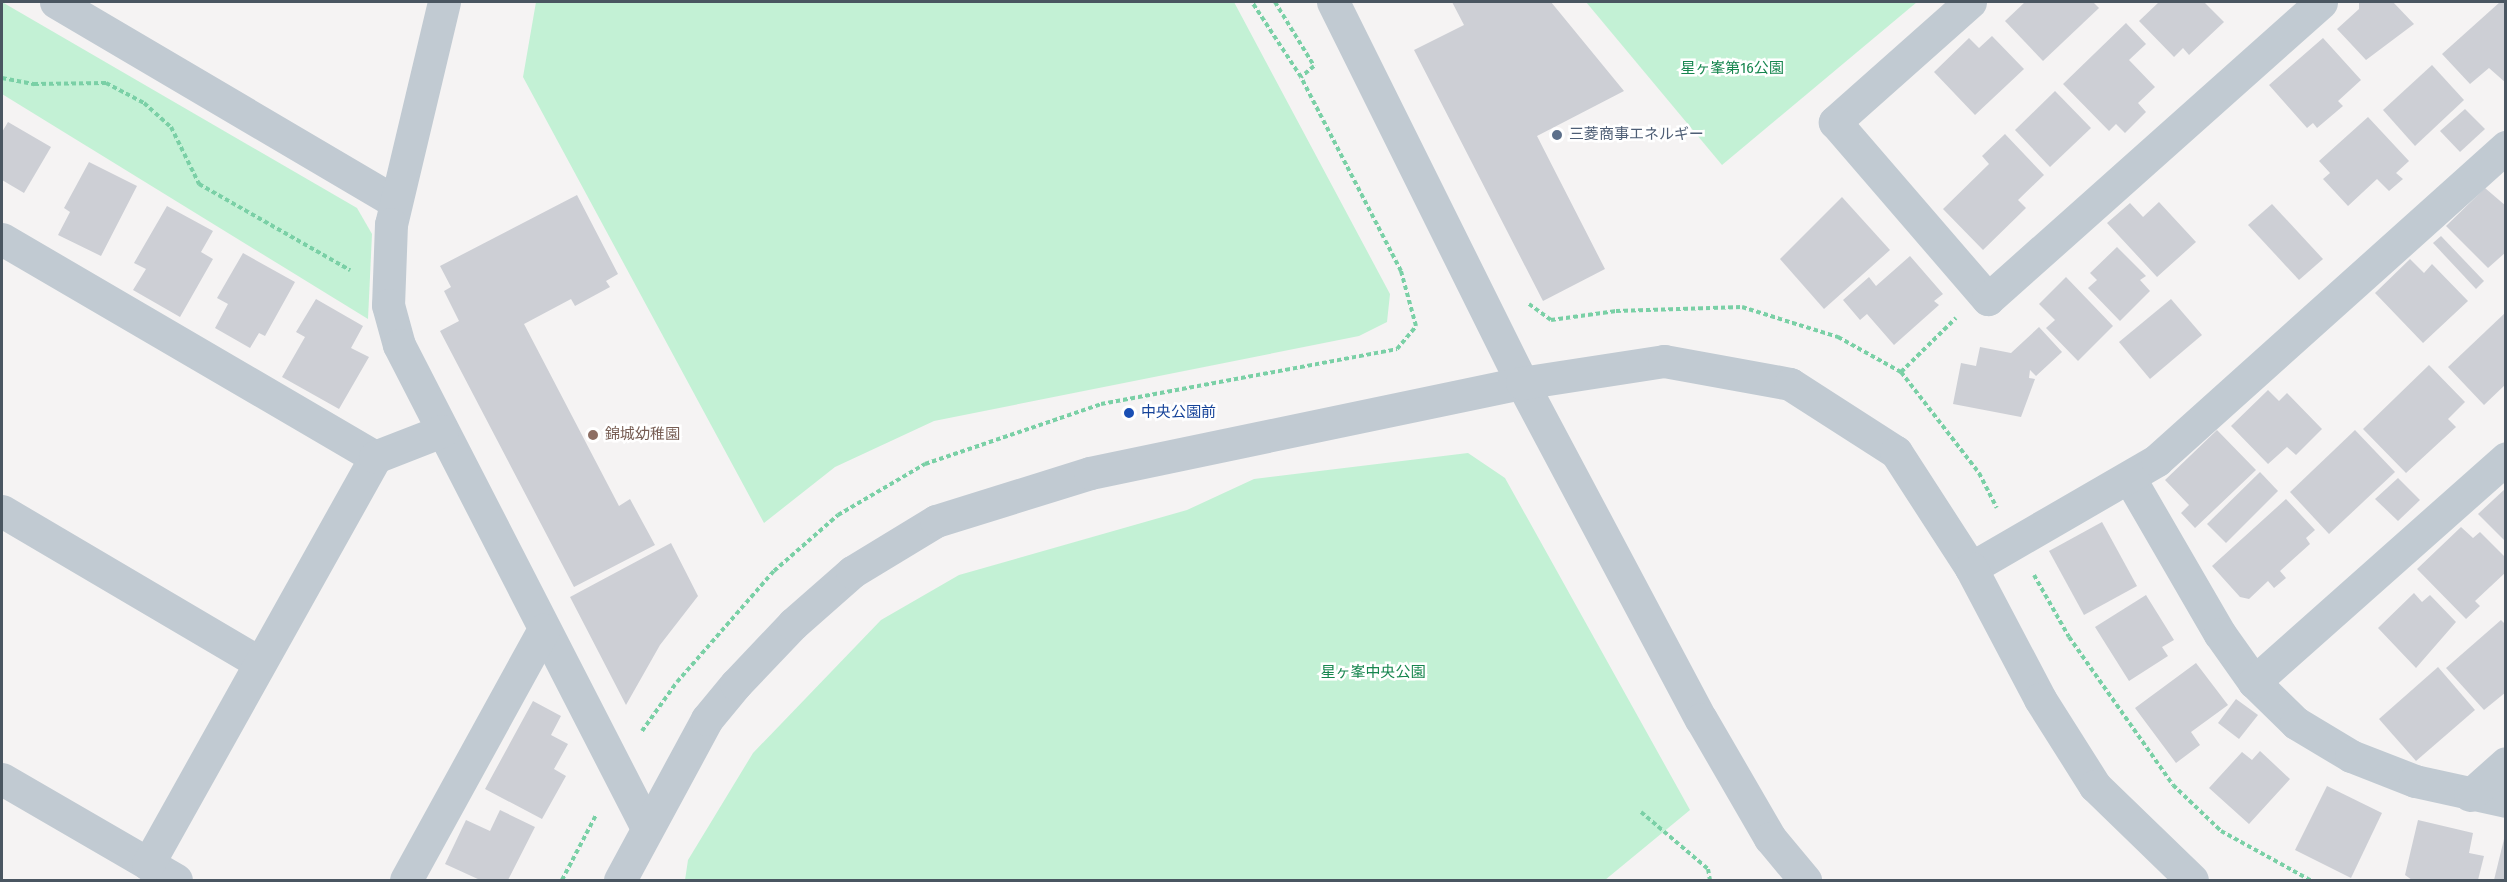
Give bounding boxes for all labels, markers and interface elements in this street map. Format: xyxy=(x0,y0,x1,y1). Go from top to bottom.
park label: 星ヶ峯第16公園 xyxy=(1680,60,1784,78)
place label: 三菱商事エネルギー xyxy=(1569,126,1704,144)
marker: 三菱商事エネルギー xyxy=(1550,128,1564,142)
place label: 中央公園前 xyxy=(1141,404,1216,422)
marker: 中央公園前 xyxy=(1122,406,1136,420)
place label: 錦城幼稚園 xyxy=(605,426,680,444)
marker: 錦城幼稚園 xyxy=(586,428,600,442)
park label: 星ヶ峯中央公園 xyxy=(1321,664,1425,682)

